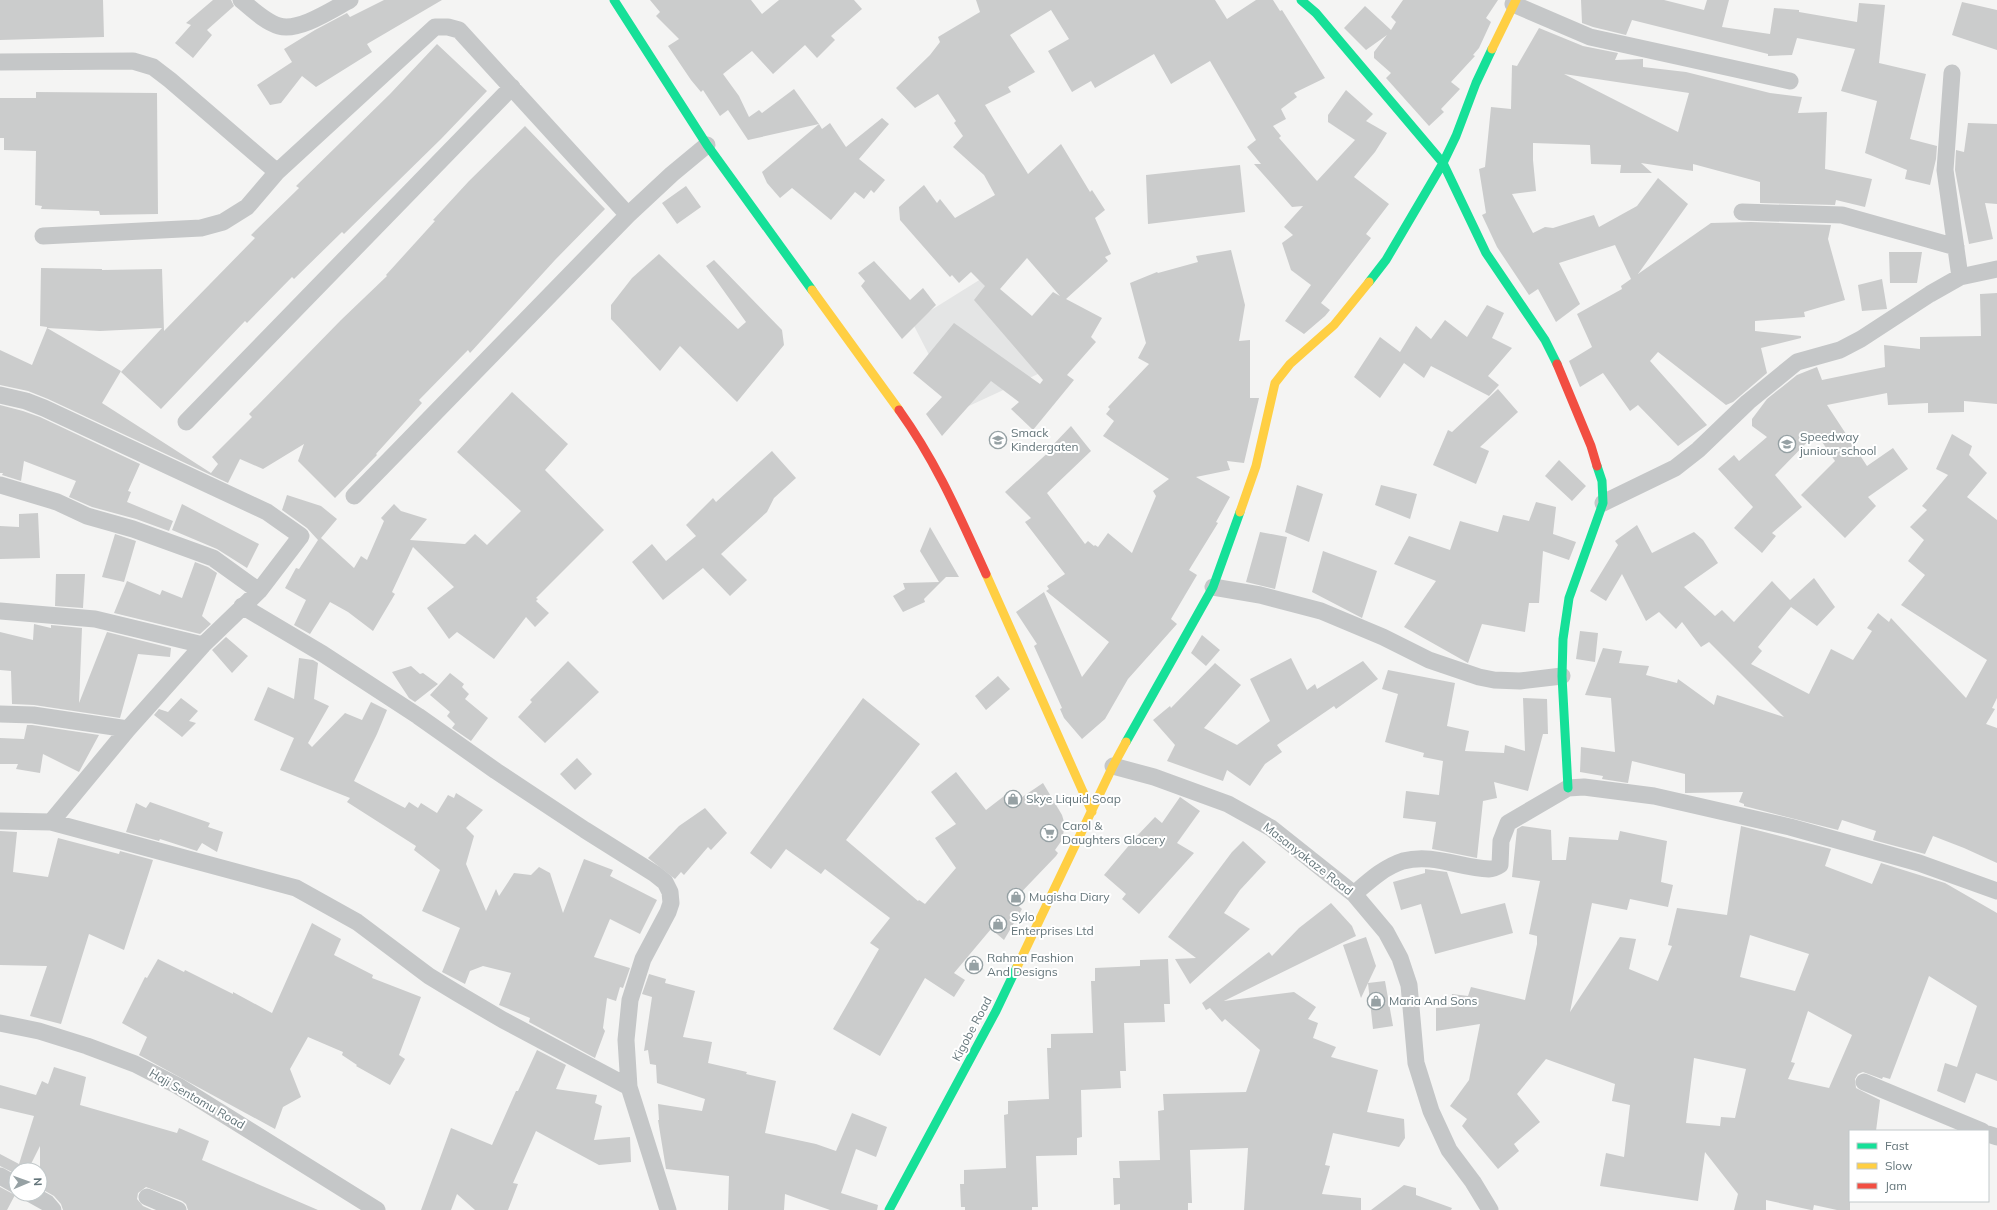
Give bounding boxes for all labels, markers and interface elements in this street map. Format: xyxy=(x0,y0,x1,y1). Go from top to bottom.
place label: Smack Kindergaten xyxy=(1011,425,1079,454)
place label: Speedway juniour school xyxy=(1799,429,1876,458)
school or university icon: Smack Kindergaten xyxy=(988,430,1008,450)
school or university icon: Speedway juniour school xyxy=(1777,434,1797,454)
shop icon: Skye Liquid Soap xyxy=(1003,789,1023,809)
place label: Skye Liquid Soap xyxy=(1026,791,1121,806)
place label: Carol & Daughters Glocery xyxy=(1062,818,1166,847)
street label: Masanyakaze Road xyxy=(1261,819,1356,898)
supermarket icon: Carol & Daughters Glocery xyxy=(1039,823,1059,843)
shop icon: Mugisha Diary xyxy=(1006,887,1026,907)
place label: Mugisha Diary xyxy=(1029,889,1110,904)
place label: Sylo Enterprises Ltd xyxy=(1011,909,1094,938)
shop icon: Sylo Enterprises Ltd xyxy=(988,914,1008,934)
place label: Rahma Fashion And Designs xyxy=(987,950,1074,979)
shop icon: Rahma Fashion And Designs xyxy=(964,955,984,975)
shop icon: Maria And Sons xyxy=(1366,991,1386,1011)
place label: Maria And Sons xyxy=(1389,993,1478,1008)
street label: Kigobe Road xyxy=(948,994,995,1064)
street label: Haji Sentamu Road xyxy=(147,1065,248,1132)
legend xyxy=(1849,1130,1989,1202)
text: Fast xyxy=(1885,1138,1909,1153)
text: Slow xyxy=(1885,1158,1913,1173)
north arrow xyxy=(8,1162,48,1202)
text: N xyxy=(31,1177,45,1186)
text: Jam xyxy=(1885,1178,1907,1193)

